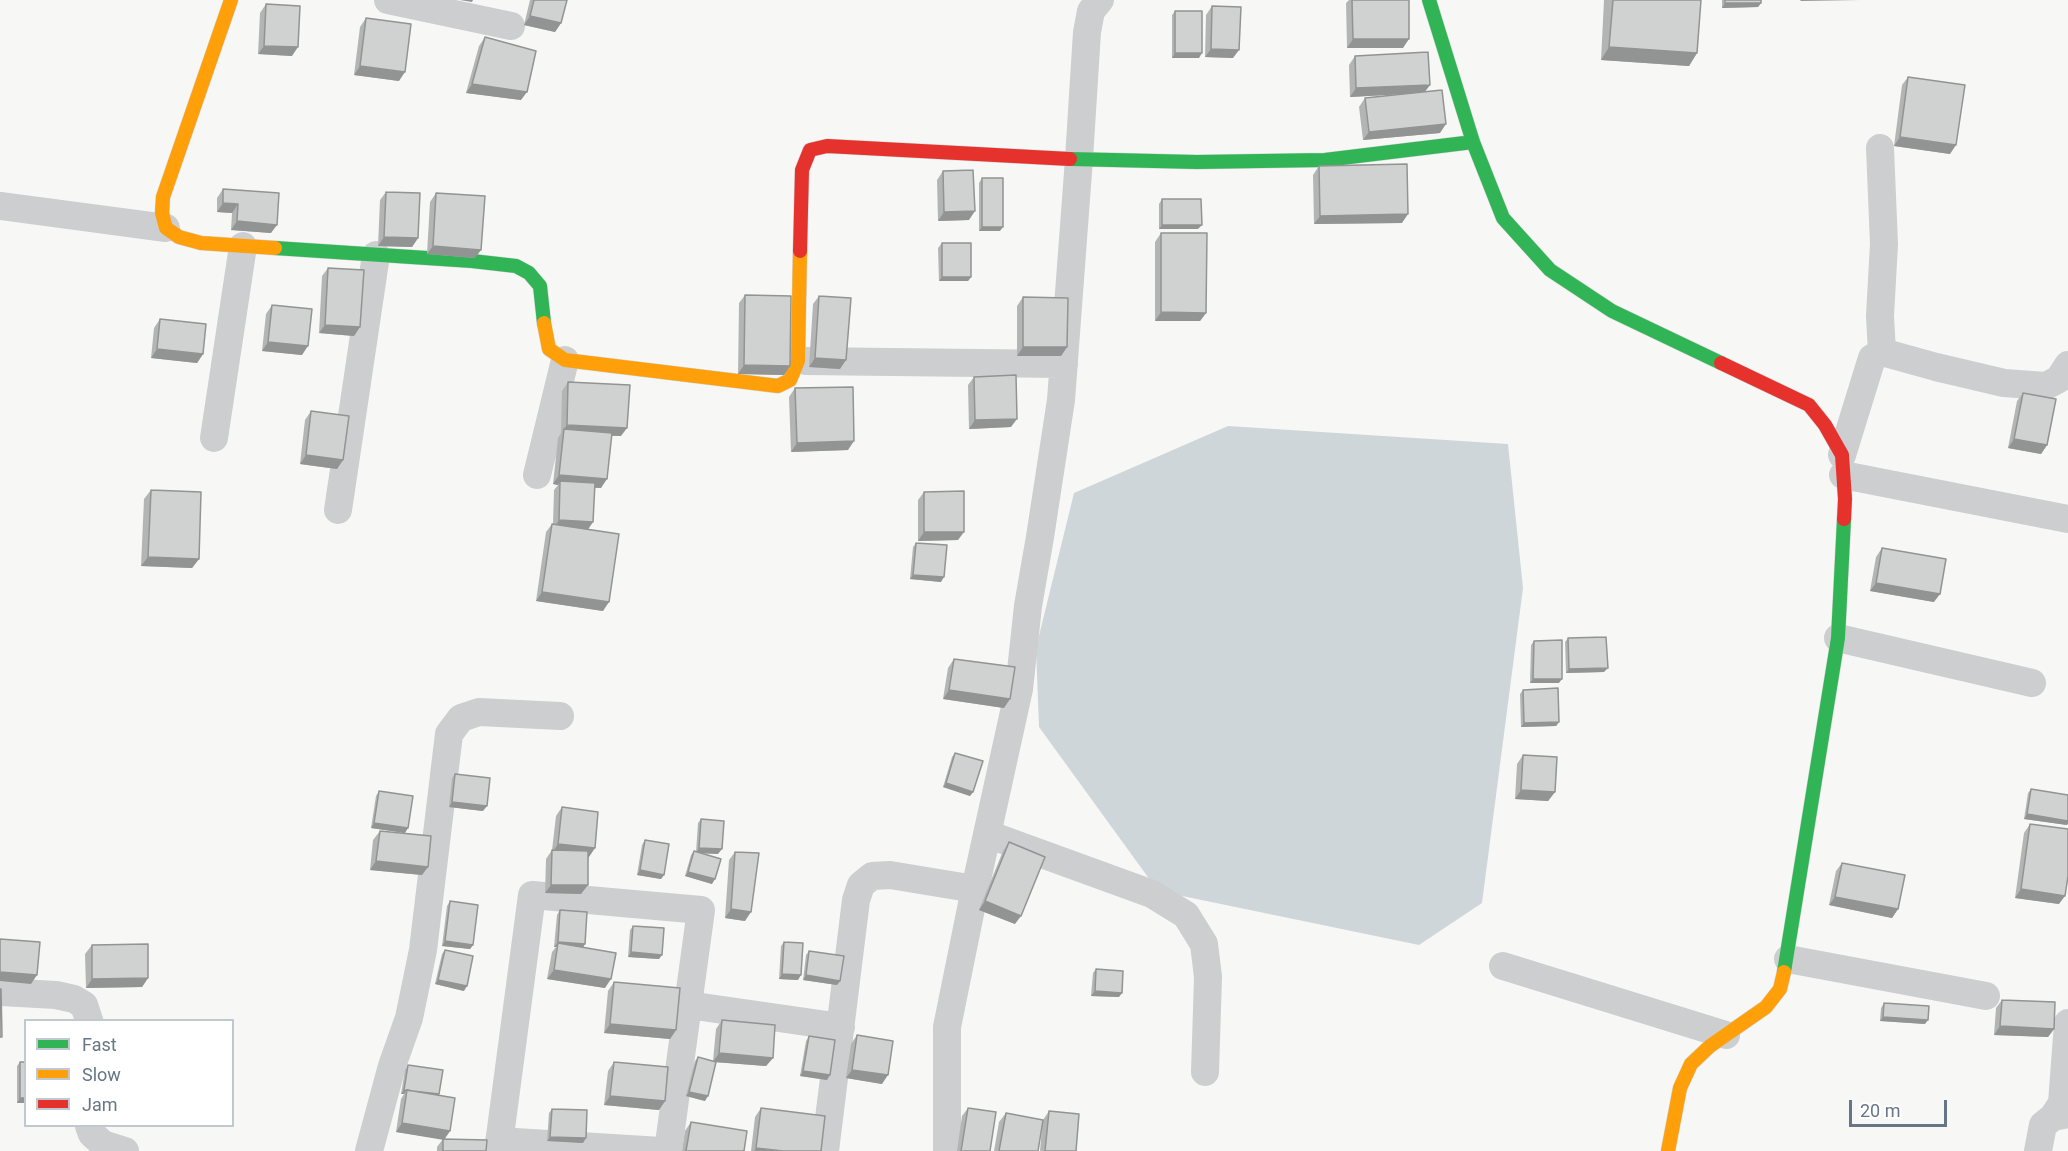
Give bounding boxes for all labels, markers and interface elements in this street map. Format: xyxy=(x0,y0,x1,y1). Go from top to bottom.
legend xyxy=(24,1019,234,1127)
text: Fast xyxy=(82,1034,117,1055)
text: Slow xyxy=(82,1064,121,1085)
scale bar xyxy=(1852,1088,1950,1126)
text: Jam xyxy=(82,1094,118,1115)
text: 20 m xyxy=(1860,1100,1900,1121)

